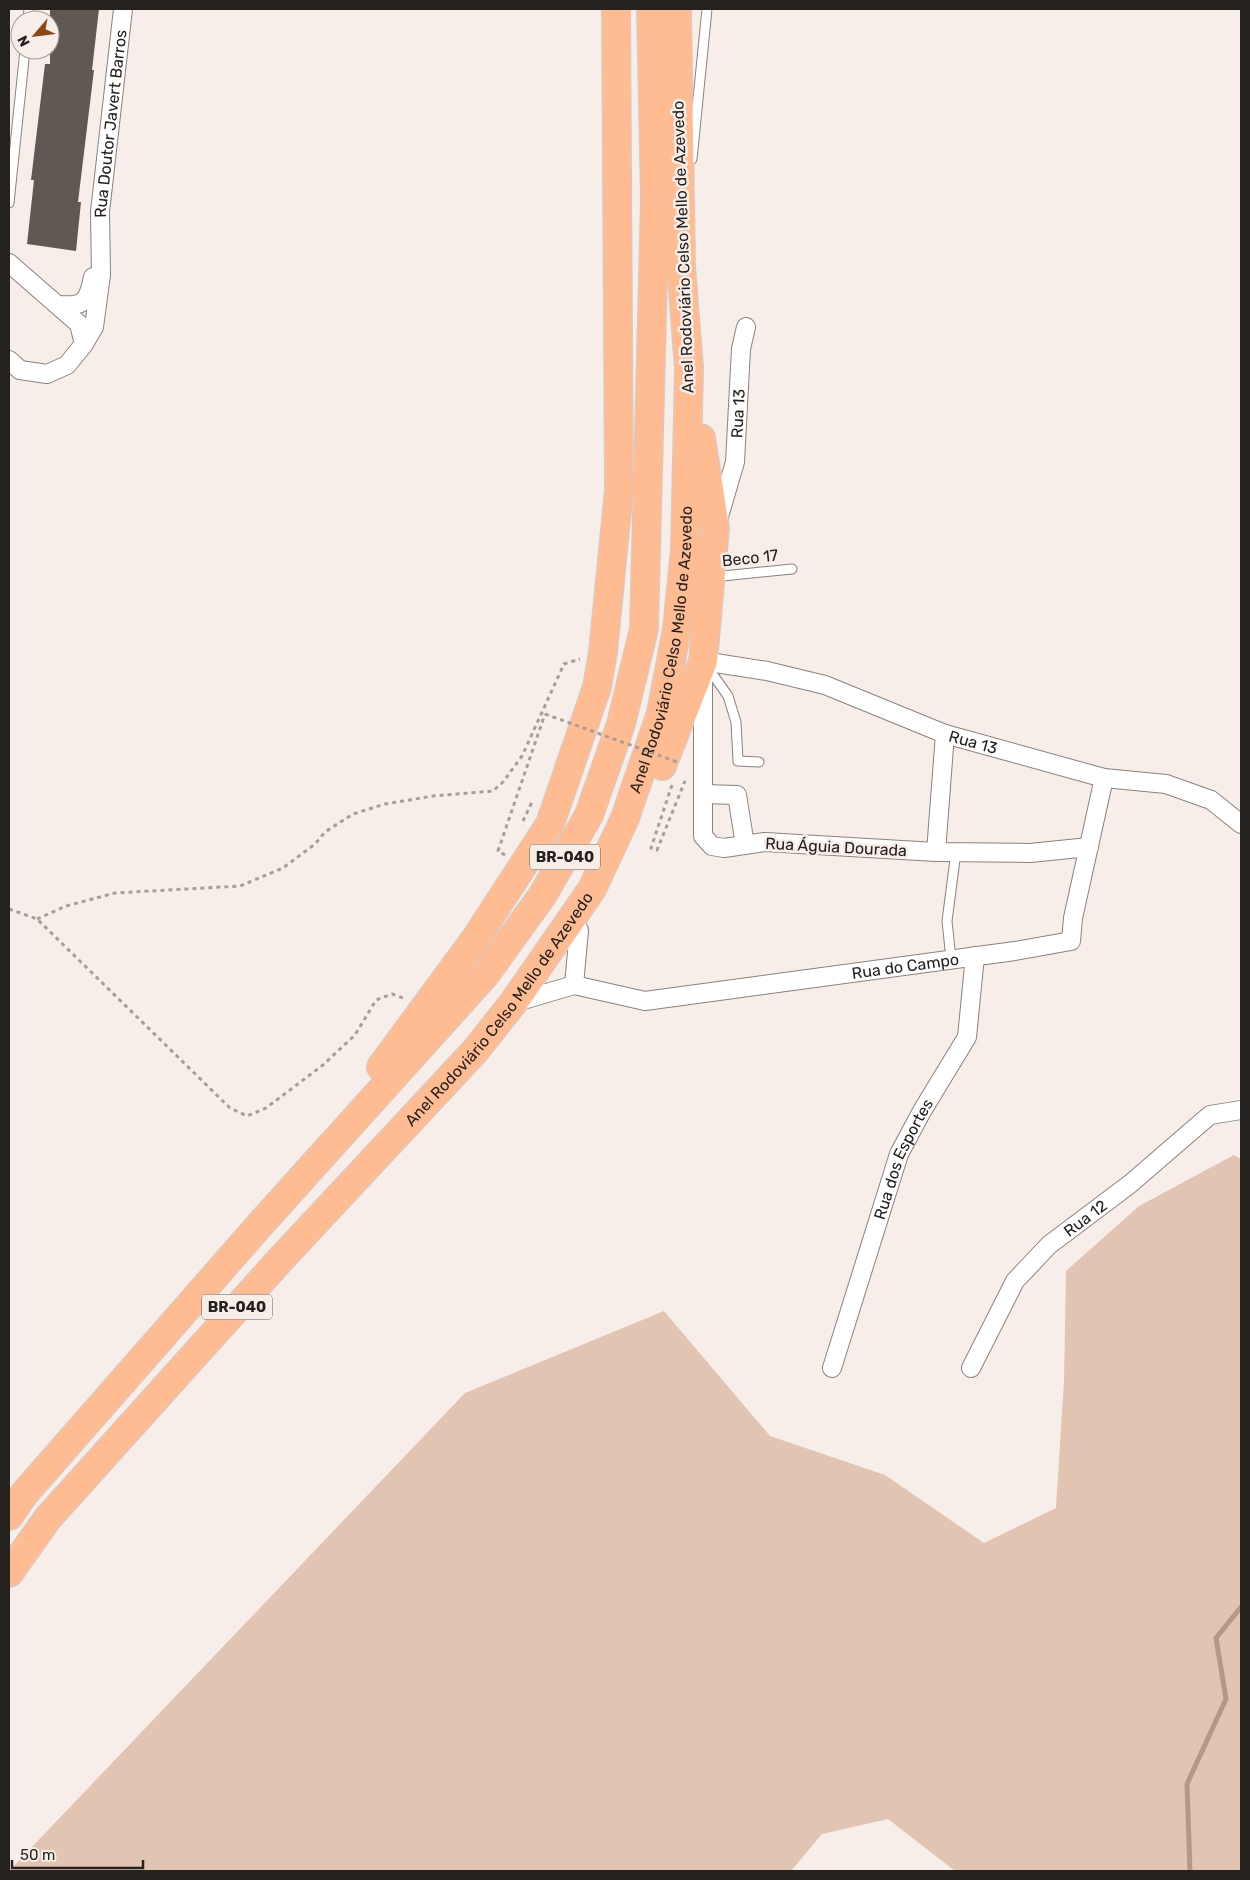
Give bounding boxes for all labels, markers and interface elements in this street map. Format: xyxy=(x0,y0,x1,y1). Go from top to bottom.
north arrow xyxy=(10,10,60,60)
street label: Rua Doutor Javert Barros xyxy=(90,29,130,218)
text: N xyxy=(14,32,34,49)
street label: Anel Rodoviário Celso Mello de Azevedo xyxy=(668,100,698,394)
street label: Rua 13 xyxy=(727,388,748,439)
street label: Anel Rodoviário Celso Mello de Azevedo xyxy=(625,506,695,795)
street label: Beco 17 xyxy=(721,546,779,570)
street label: Rua 13 xyxy=(947,726,1000,758)
street label: Rua Águia Dourada xyxy=(765,834,907,860)
road number: BR-040 xyxy=(530,844,600,870)
street label: Anel Rodoviário Celso Mello de Azevedo xyxy=(401,888,597,1130)
street label: Rua do Campo xyxy=(850,949,960,982)
street label: Rua dos Esportes xyxy=(870,1095,937,1222)
street label: Rua 12 xyxy=(1060,1196,1110,1240)
road number: BR-040 xyxy=(202,1294,272,1320)
scale bar xyxy=(12,1838,144,1870)
text: 50 m xyxy=(20,1846,55,1864)

